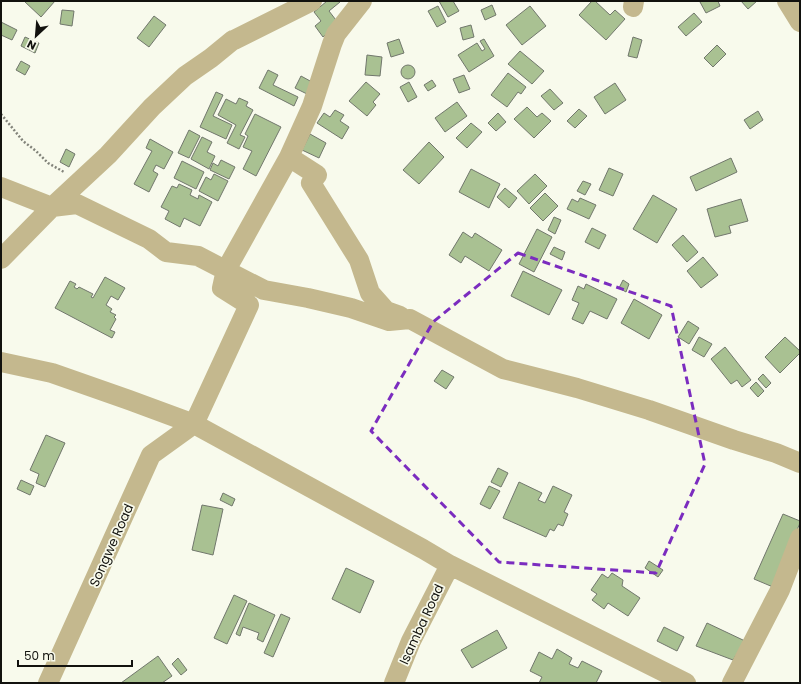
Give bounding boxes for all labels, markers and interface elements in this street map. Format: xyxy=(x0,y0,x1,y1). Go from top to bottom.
north arrow xyxy=(16,16,56,56)
text: N xyxy=(24,36,39,54)
street label: Songwe Road xyxy=(85,501,138,590)
street label: Isamba Road xyxy=(394,581,448,668)
scale bar xyxy=(18,642,132,668)
text: 50 m xyxy=(24,647,55,664)

